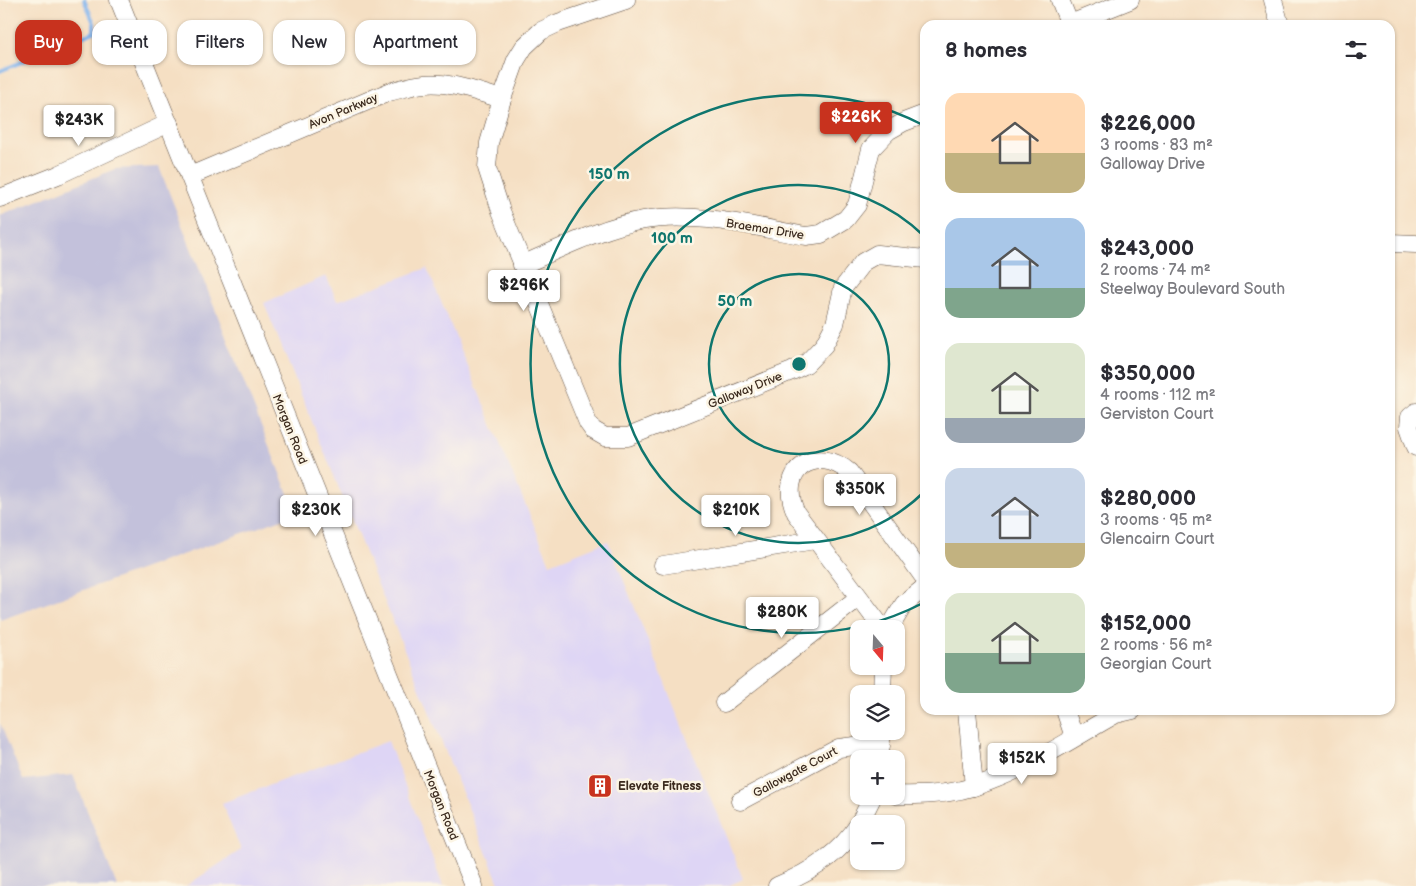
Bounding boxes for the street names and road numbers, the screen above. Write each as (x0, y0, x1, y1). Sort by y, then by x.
street label: Avon Parkway (306, 90, 381, 133)
street label: Braemar Drive (725, 216, 805, 243)
street label: Galloway Drive (706, 369, 784, 412)
street label: Morgan Road (269, 392, 310, 466)
street label: Gallowgate Court (751, 744, 840, 801)
street label: Morgan Road (420, 768, 461, 842)

